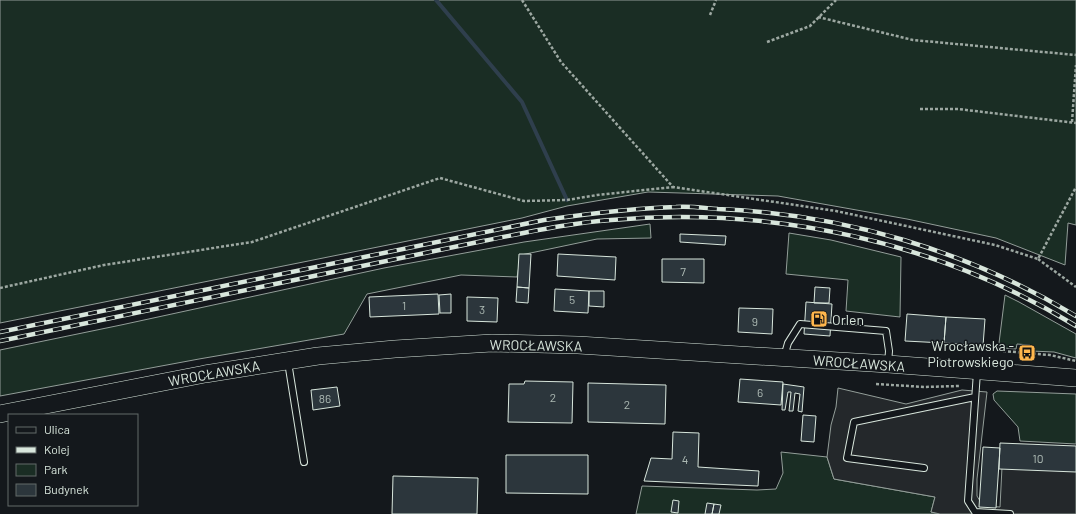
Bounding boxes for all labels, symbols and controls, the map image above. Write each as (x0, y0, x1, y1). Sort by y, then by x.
house number: 7 (680, 264, 686, 278)
house number: 5 (569, 292, 575, 306)
house number: 1 (402, 298, 406, 312)
house number: 3 (479, 302, 485, 316)
fuel station icon: Orlen (809, 309, 829, 329)
place label: Orlen (832, 311, 864, 328)
house number: 9 (752, 314, 758, 328)
street label: WROCŁAWSKA (490, 336, 583, 354)
place label: Wrocławska - Piotrowskiego (928, 337, 1014, 370)
bus stop icon: Wrocławska - Piotrowskiego (1017, 343, 1037, 363)
street label: WROCŁAWSKA (812, 351, 906, 375)
street label: WROCŁAWSKA (167, 356, 262, 389)
house number: 6 (757, 385, 763, 399)
house number: 2 (550, 390, 556, 404)
house number: 86 (319, 391, 331, 405)
house number: 2 (624, 397, 630, 411)
legend (8, 414, 138, 506)
text: Ulica (44, 422, 70, 436)
text: Kolej (44, 442, 70, 456)
house number: 10 (1033, 451, 1043, 465)
house number: 4 (682, 452, 688, 466)
text: Park (44, 462, 68, 476)
text: Budynek (44, 482, 89, 496)

